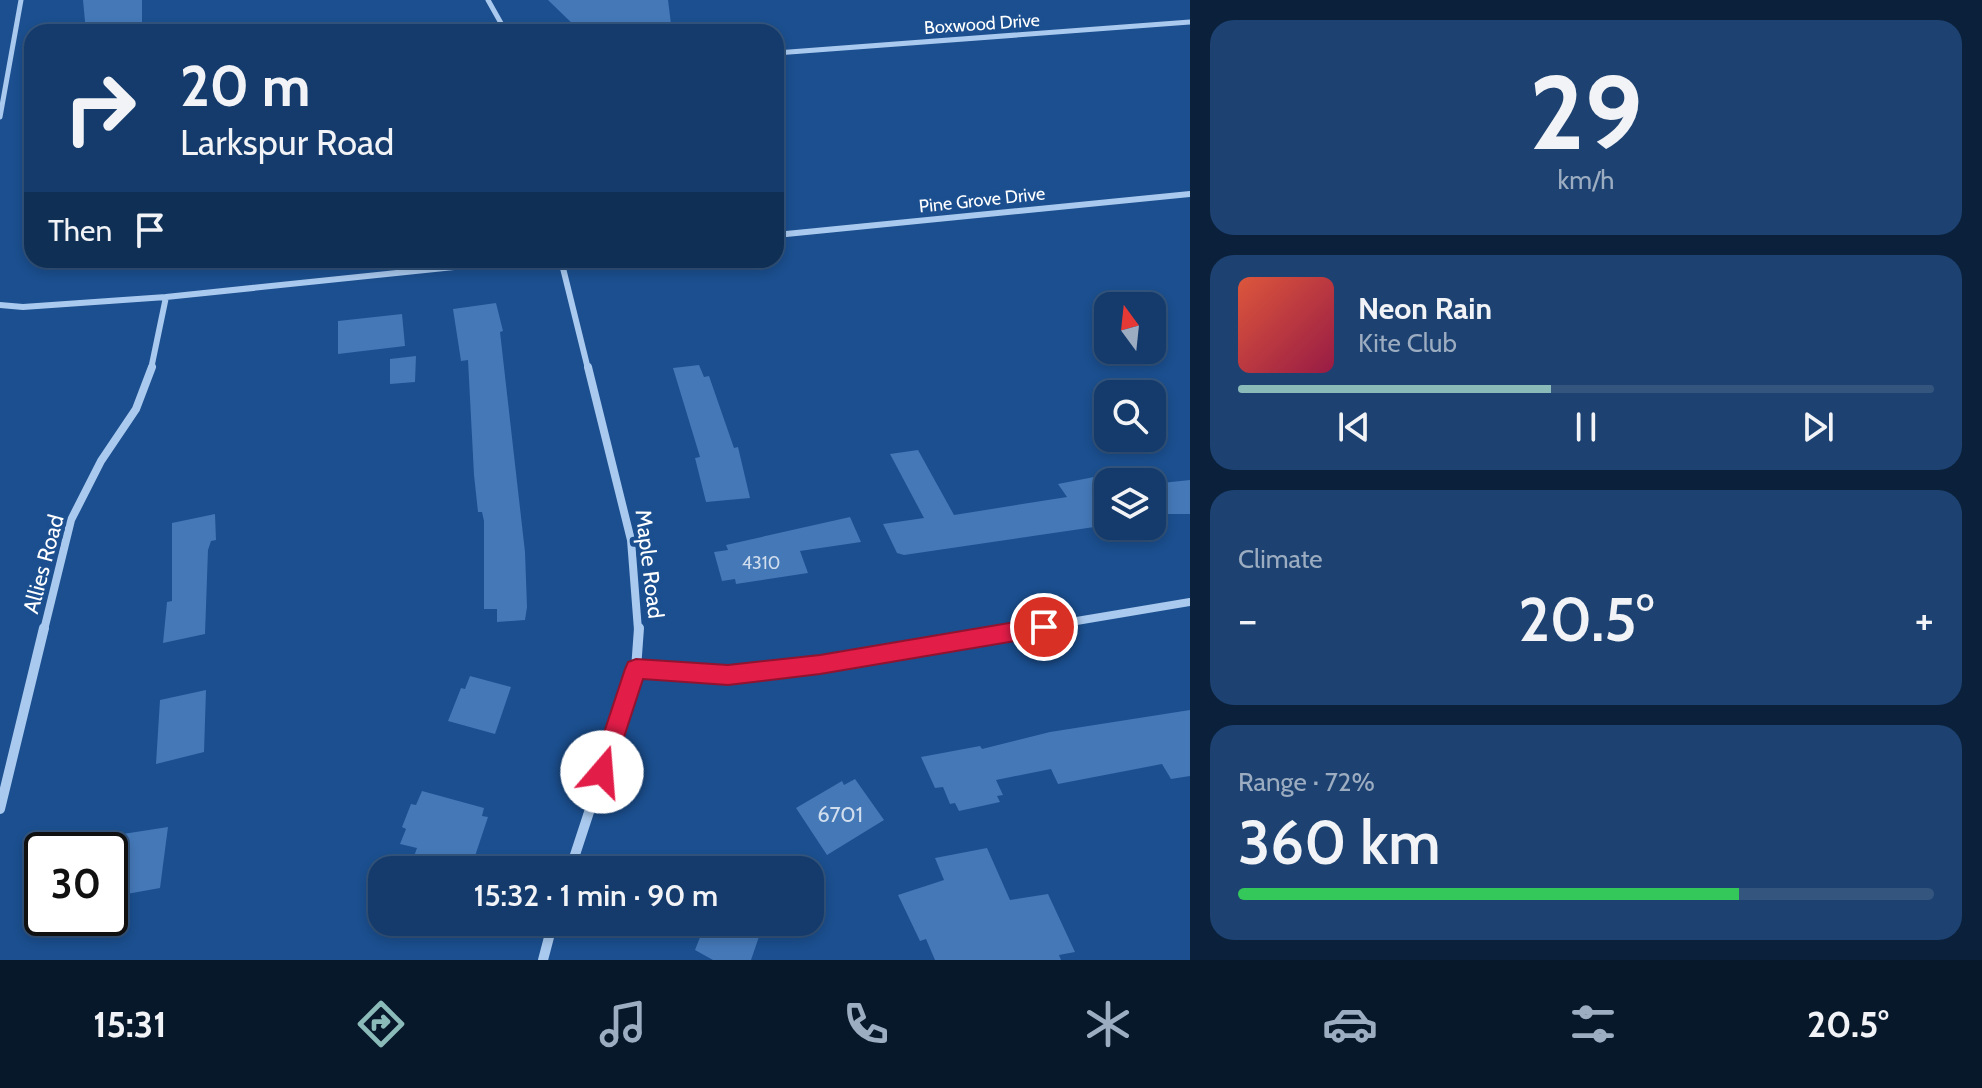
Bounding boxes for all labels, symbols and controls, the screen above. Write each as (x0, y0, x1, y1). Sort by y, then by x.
street label: Boxwood Drive (923, 9, 1041, 39)
text: 29 (1529, 49, 1643, 175)
text: 20 m (180, 52, 310, 120)
icon: right (48, 56, 152, 160)
text: Larkspur Road (180, 120, 394, 164)
text: km/h (1558, 164, 1614, 196)
street label: Pine Grove Drive (918, 182, 1046, 218)
icon: arrive (128, 208, 172, 252)
text: Then (48, 212, 112, 249)
text: Neon Rain (1358, 290, 1492, 327)
north arrow (1094, 292, 1166, 364)
map controls (1094, 292, 1166, 540)
text: Kite Club (1358, 327, 1457, 359)
button: search (1094, 380, 1166, 452)
icon: previous (1332, 405, 1376, 449)
icon: pause (1564, 405, 1608, 449)
icon: next (1796, 405, 1840, 449)
button: layers (1094, 468, 1166, 540)
street label: Maple Road (629, 508, 670, 620)
street label: Allies Road (17, 512, 70, 617)
text: Climate (1238, 543, 1323, 575)
house number: 4310 (742, 552, 780, 574)
text: 20.5° (1518, 583, 1654, 656)
pin (1010, 593, 1078, 661)
text: − (1238, 593, 1257, 646)
text: + (1915, 593, 1934, 646)
icon: arrive (1022, 605, 1066, 649)
position arrow (560, 730, 644, 814)
text: Range · 72% (1238, 766, 1375, 798)
house number: 6701 (817, 801, 863, 828)
text: 360 km (1238, 806, 1441, 879)
speed limit sign: 30 (24, 832, 128, 936)
text: 15:32 · 1 min · 90 m (474, 877, 718, 914)
icon: directions (353, 996, 409, 1052)
icon: music (595, 996, 651, 1052)
icon: phone (838, 996, 894, 1052)
icon: climate (1080, 996, 1136, 1052)
icon: car (1322, 996, 1378, 1052)
icon: filters (1565, 996, 1621, 1052)
text: 15:31 (93, 1002, 166, 1046)
text: 20.5° (1807, 1002, 1889, 1046)

